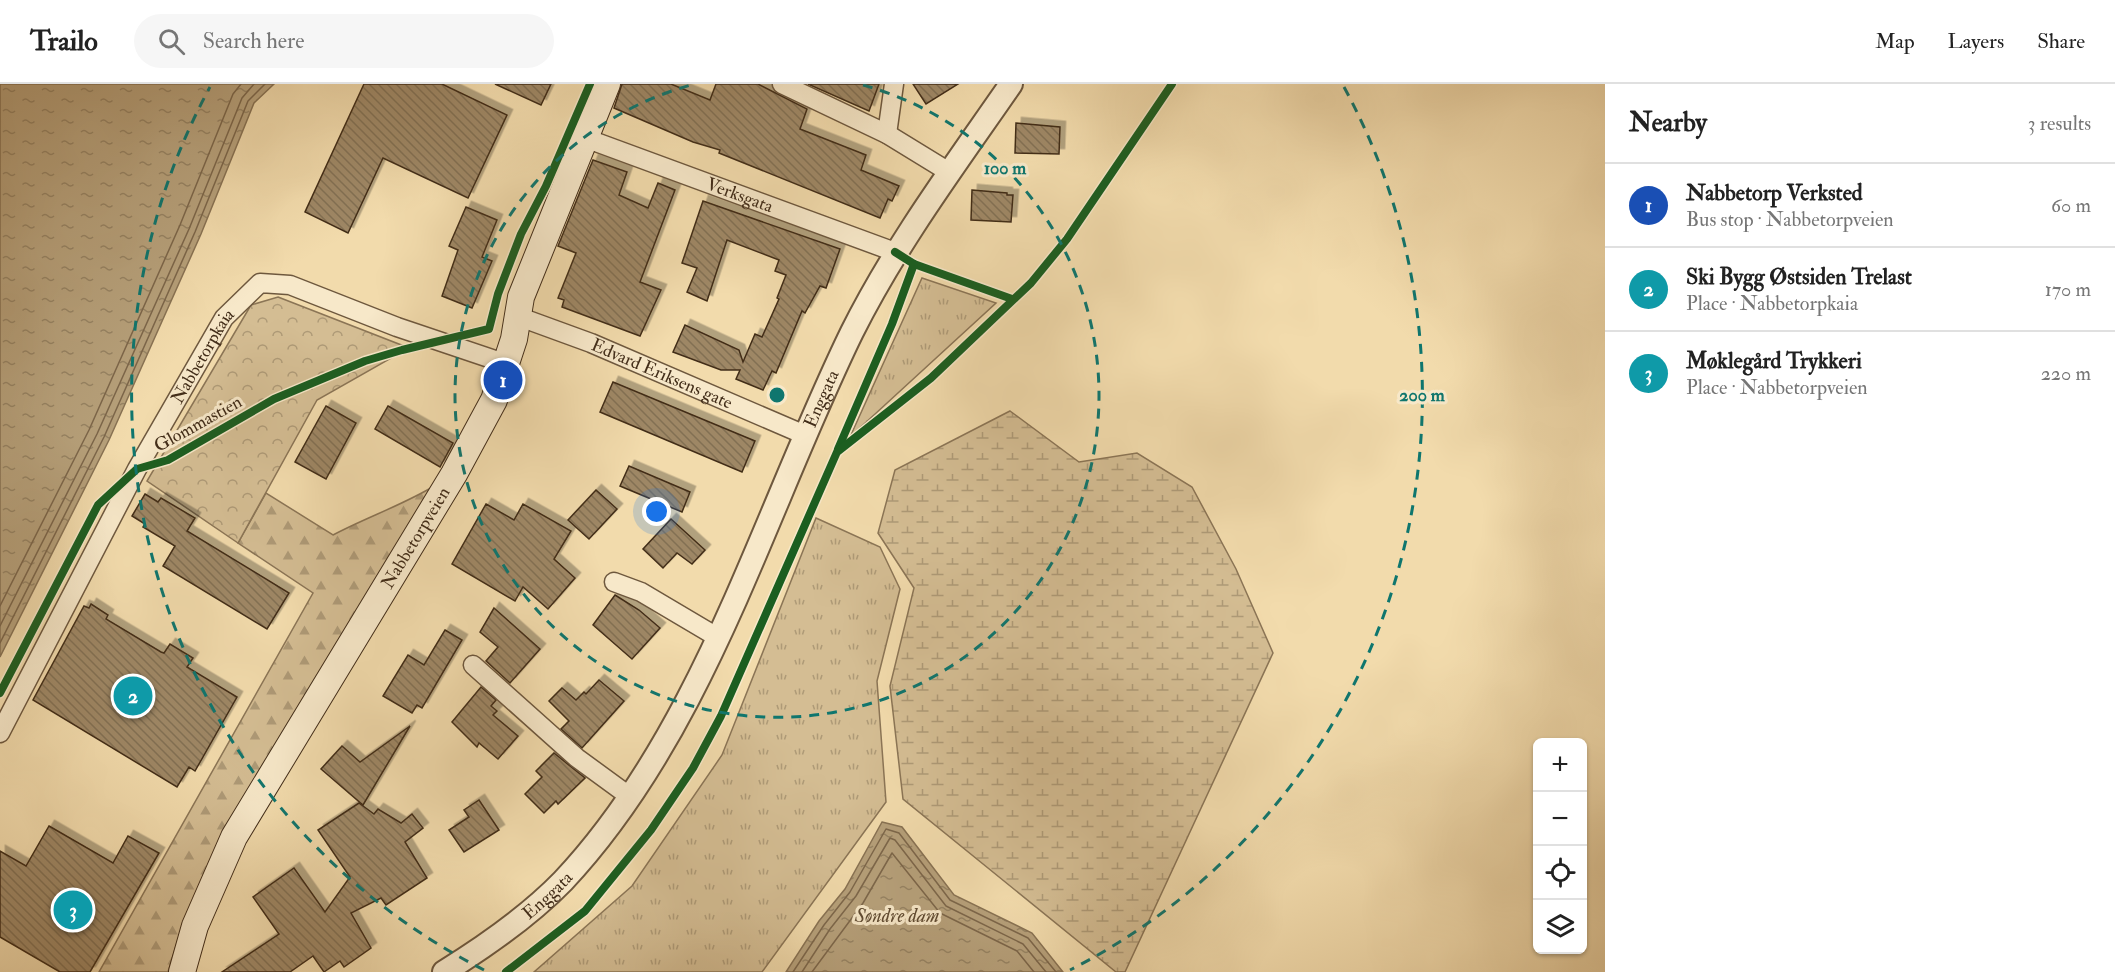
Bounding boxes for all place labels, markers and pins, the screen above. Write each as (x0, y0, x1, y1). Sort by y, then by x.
pin: 1 (484, 358, 522, 402)
centre of rings (767, 385, 787, 405)
pin: 2 (114, 674, 152, 718)
pin: 3 (54, 888, 92, 932)

